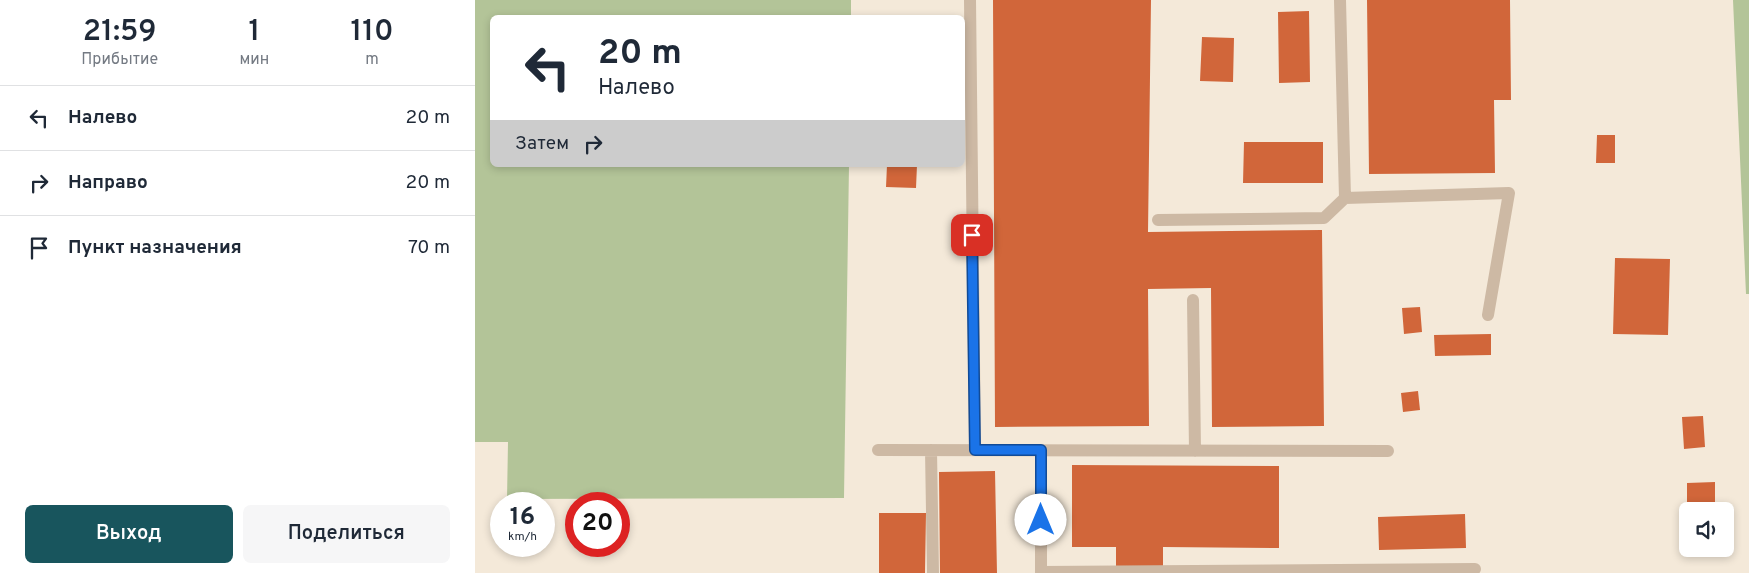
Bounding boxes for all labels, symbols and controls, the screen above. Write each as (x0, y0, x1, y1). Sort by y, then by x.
text: 21:59 (83, 14, 157, 51)
text: 1 (248, 14, 260, 51)
text: 110 (351, 14, 394, 51)
text: 20 m (598, 32, 682, 76)
icon: left (515, 35, 580, 100)
text: Прибытие (81, 50, 158, 70)
text: мин (239, 50, 269, 70)
text: m (365, 50, 379, 70)
text: Налево (598, 75, 675, 102)
icon: left (25, 104, 53, 132)
text: Налево (68, 106, 137, 130)
text: 20 m (406, 106, 450, 130)
icon: right (579, 130, 607, 158)
text: Затем (515, 132, 569, 156)
icon: right (25, 169, 53, 197)
text: Направо (68, 171, 148, 195)
text: 20 m (406, 171, 450, 195)
pin (951, 214, 993, 256)
icon: arrive (958, 221, 986, 249)
icon: arrive (25, 234, 53, 262)
text: Пункт назначения (68, 236, 242, 260)
text: 70 m (408, 236, 450, 260)
speed limit sign: 20 (565, 492, 630, 557)
position arrow (1014, 493, 1066, 545)
text: 16 (510, 502, 535, 534)
map controls (1679, 502, 1734, 557)
button: sound (1679, 502, 1734, 557)
button: Выход (25, 505, 233, 563)
button: Поделиться (243, 505, 450, 563)
text: km/h (508, 529, 537, 545)

